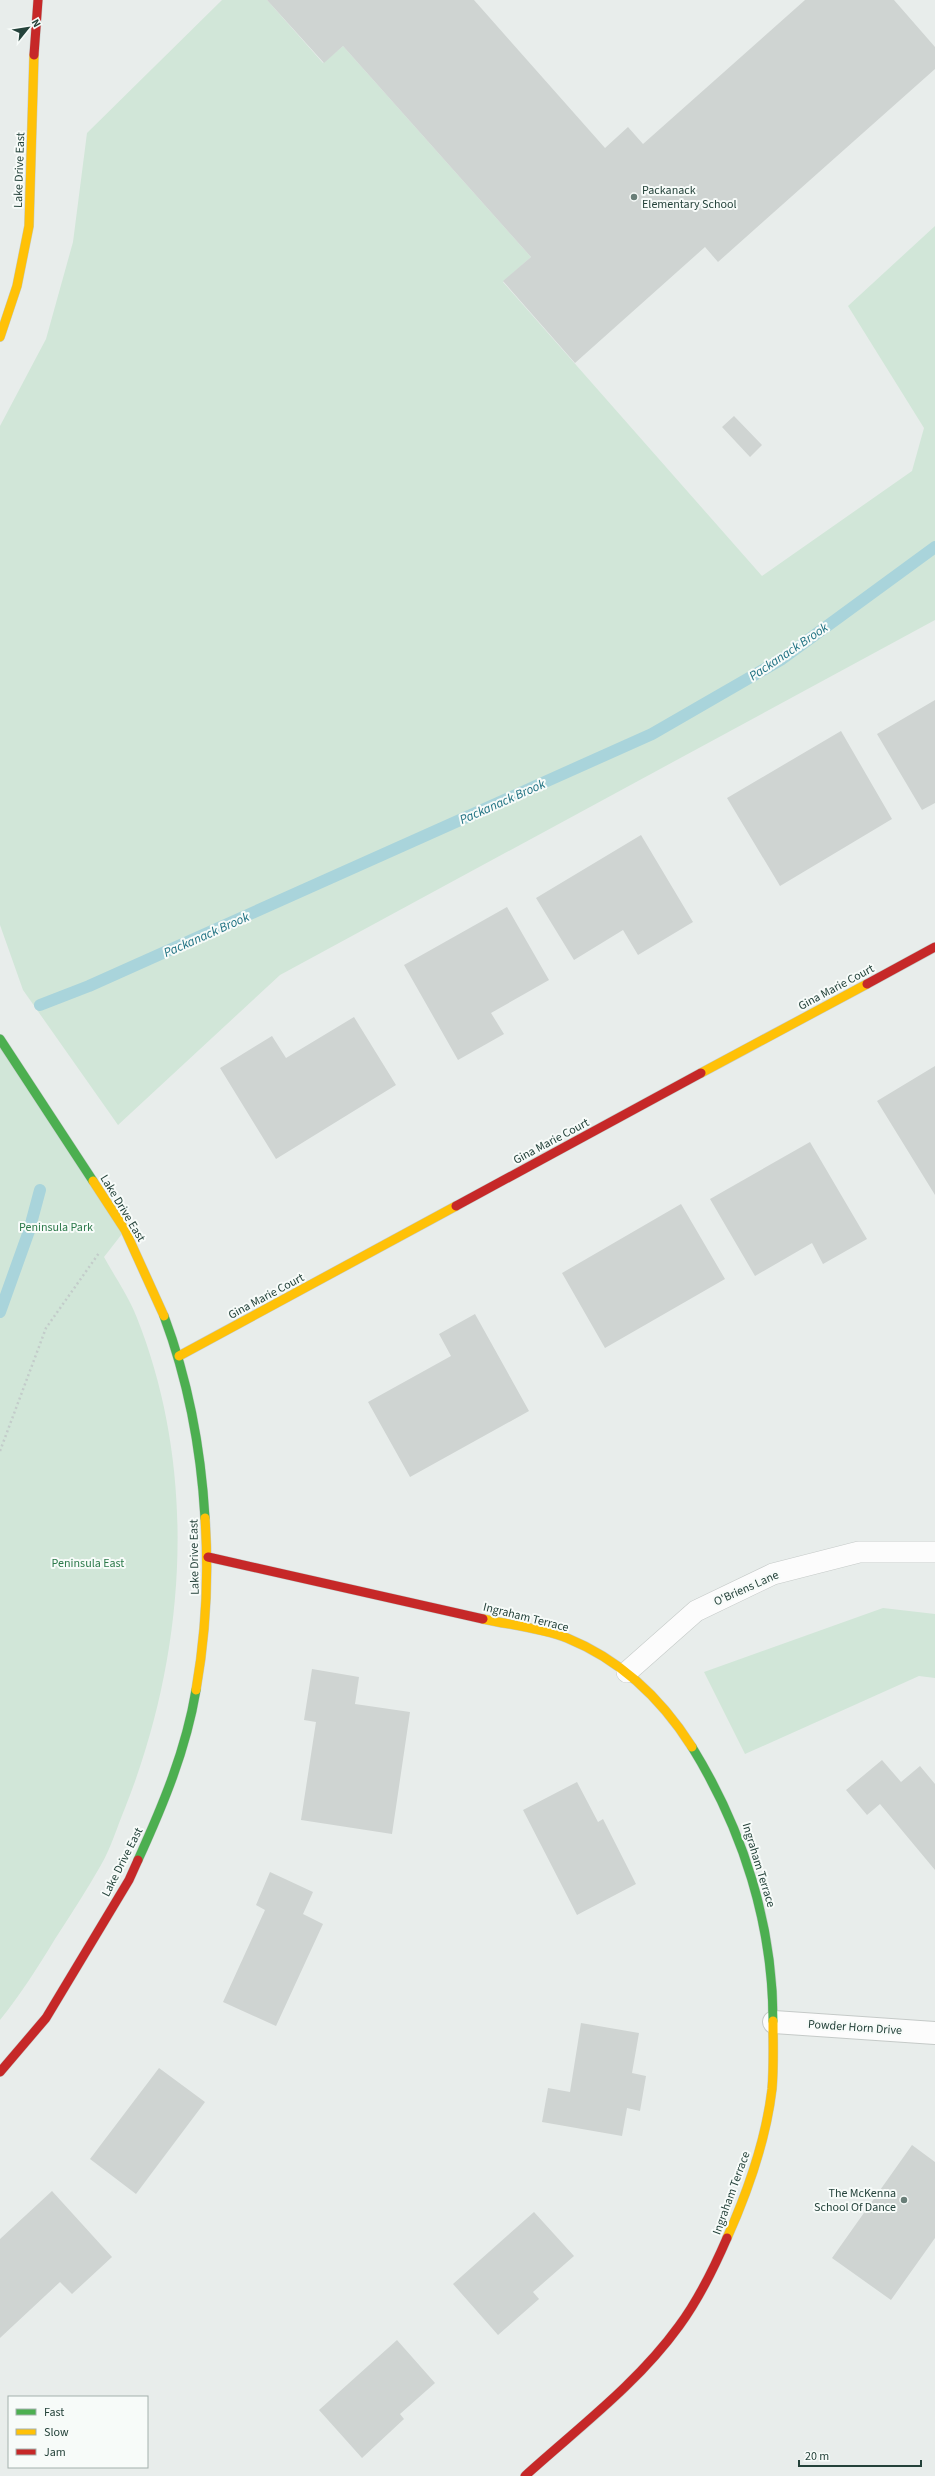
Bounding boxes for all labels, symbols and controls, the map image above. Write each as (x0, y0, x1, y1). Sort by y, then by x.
north arrow (8, 8, 48, 48)
text: N (28, 16, 45, 30)
street label: Lake Drive East (10, 132, 29, 208)
place label: Packanack Elementary School (642, 182, 737, 213)
marker: Packanack Elementary School (629, 192, 639, 202)
water label: Packanack Brook (745, 618, 832, 685)
water label: Packanack Brook (457, 775, 549, 829)
water label: Packanack Brook (161, 908, 253, 962)
street label: Gina Marie Court (795, 960, 877, 1015)
street label: Gina Marie Court (510, 1114, 592, 1169)
street label: Lake Drive East (96, 1171, 149, 1245)
park label: Peninsula Park (19, 1219, 93, 1236)
street label: Gina Marie Court (225, 1269, 307, 1324)
street label: Lake Drive East (185, 1519, 204, 1595)
park label: Peninsula East (52, 1555, 124, 1572)
street label: O'Briens Lane (711, 1567, 781, 1610)
street label: Ingraham Terrace (481, 1599, 570, 1636)
street label: Ingraham Terrace (738, 1821, 779, 1909)
street label: Lake Drive East (98, 1825, 147, 1900)
street label: Powder Horn Drive (807, 2016, 903, 2039)
street label: Ingraham Terrace (709, 2149, 754, 2237)
place label: The McKenna School Of Dance (814, 2185, 896, 2216)
marker: The McKenna School Of Dance (899, 2195, 909, 2205)
legend (8, 2396, 148, 2468)
text: Fast (44, 2404, 64, 2421)
text: Slow (44, 2424, 69, 2441)
scale bar (799, 2442, 921, 2468)
text: Jam (44, 2444, 66, 2461)
text: 20 m (805, 2448, 829, 2465)

